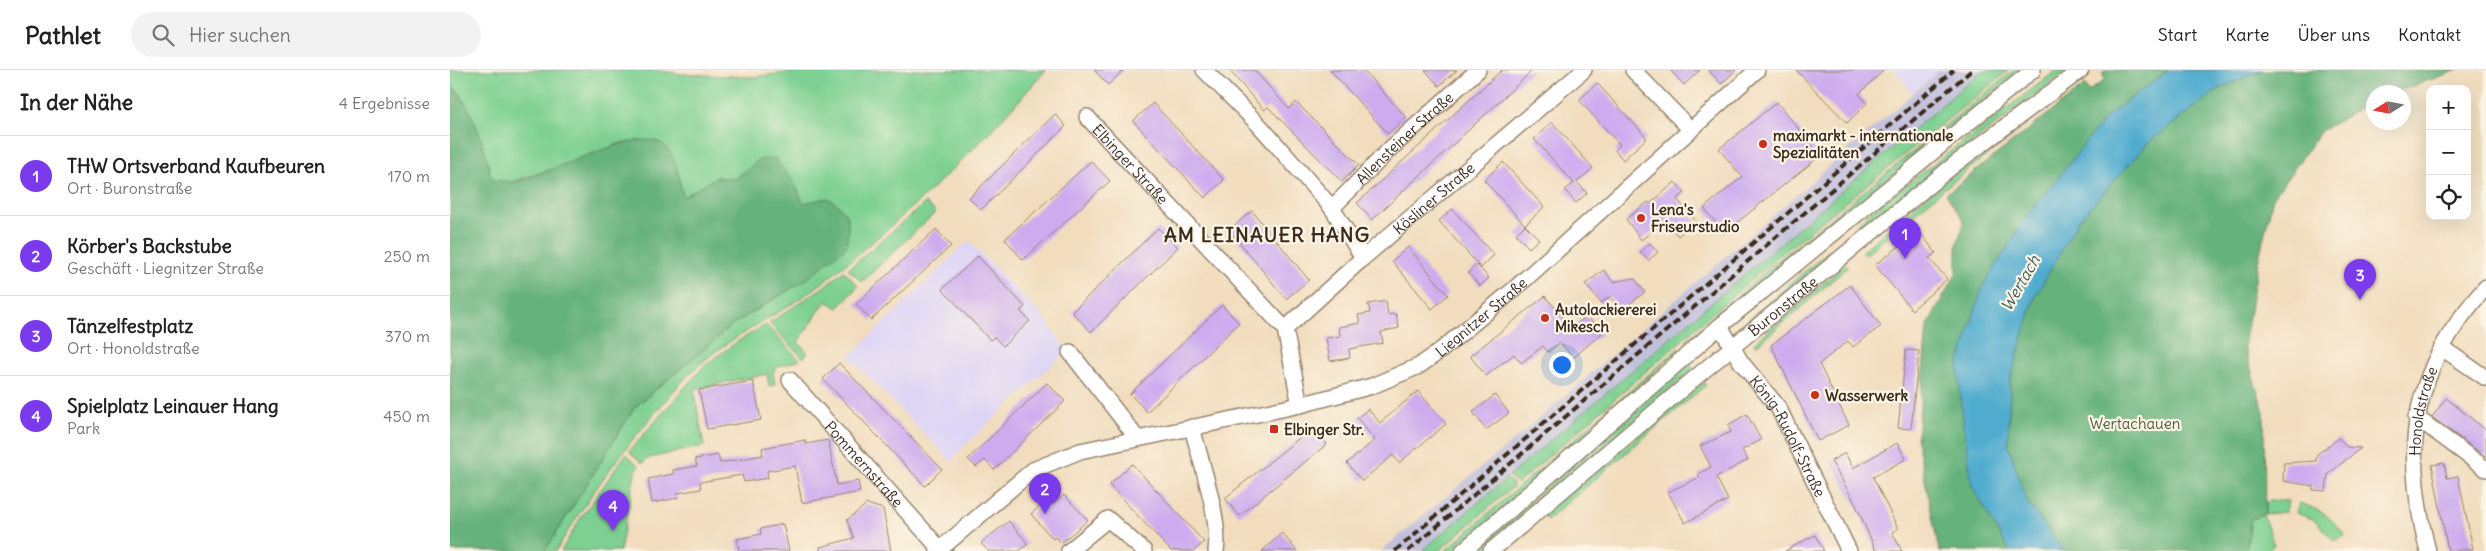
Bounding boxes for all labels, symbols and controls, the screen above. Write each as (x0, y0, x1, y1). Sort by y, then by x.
search box (131, 12, 481, 57)
text: Pathlet (25, 20, 101, 50)
icon: search (149, 21, 177, 49)
text: Hier suchen (189, 23, 291, 47)
text: Start (2158, 23, 2197, 46)
text: Karte (2225, 23, 2270, 46)
text: Über uns (2298, 23, 2370, 46)
text: Kontakt (2398, 23, 2461, 46)
north arrow (2366, 85, 2411, 130)
map controls (2426, 85, 2471, 220)
button: + (2426, 85, 2471, 130)
street label: Allensteiner Straße (1351, 88, 1457, 188)
text: In der Nähe (20, 89, 133, 116)
text: 4 Ergebnisse (339, 93, 430, 113)
street label: Elbinger Straße (1089, 120, 1173, 208)
place label: maximarkt - internationale Spezialitäten (1773, 126, 1953, 163)
button: − (2426, 130, 2471, 175)
marker: maximarkt - internationale Spezialitäten (1757, 138, 1769, 150)
text: THW Ortsverband Kaufbeuren (67, 154, 325, 178)
street label: Kösliner Straße (1389, 158, 1478, 238)
text: 1 (33, 166, 39, 186)
text: 170 m (387, 166, 430, 186)
button: locate (2426, 175, 2471, 220)
text: Ort · Buronstraße (67, 178, 192, 198)
place label: Lena's Friseurstudio (1651, 200, 1740, 236)
marker: Lena's Friseurstudio (1635, 212, 1647, 224)
pin: 1 (1889, 218, 1921, 259)
district label: AM LEINAUER HANG (1164, 222, 1370, 247)
text: Körber's Backstube (67, 234, 232, 258)
text: 2 (32, 246, 40, 266)
text: 250 m (384, 246, 430, 266)
water label: Wertach (1996, 251, 2044, 314)
text: Geschäft · Liegnitzer Straße (67, 258, 264, 278)
pin: 3 (2344, 259, 2376, 300)
street label: Buronstraße (1744, 272, 1821, 340)
street label: Liegnitzer Straße (1431, 273, 1531, 361)
place label: Autolackiererei Mikesch (1555, 300, 1656, 336)
marker: Autolackiererei Mikesch (1539, 312, 1551, 324)
text: Tänzelfestplatz (67, 314, 193, 338)
text: 3 (31, 326, 41, 346)
text: 370 m (385, 326, 430, 346)
text: Ort · Honoldstraße (67, 338, 200, 358)
your location (1549, 352, 1575, 378)
street label: Honoldstraße (2405, 363, 2441, 456)
street label: König-Rudolf-Straße (1746, 371, 1830, 500)
place label: Wasserwerk (1825, 386, 1909, 405)
marker: Wasserwerk (1809, 389, 1821, 401)
text: Spielplatz Leinauer Hang (67, 394, 279, 418)
text: 4 (31, 406, 41, 426)
text: 450 m (383, 406, 430, 426)
park label: Wertachauen (2089, 414, 2181, 433)
street label: Pommernstraße (821, 417, 908, 511)
text: Park (67, 418, 100, 438)
place label: Elbinger Str. (1284, 420, 1364, 440)
marker: Elbinger Str. (1268, 423, 1280, 435)
pin: 2 (1029, 473, 1061, 514)
pin: 4 (597, 490, 629, 531)

